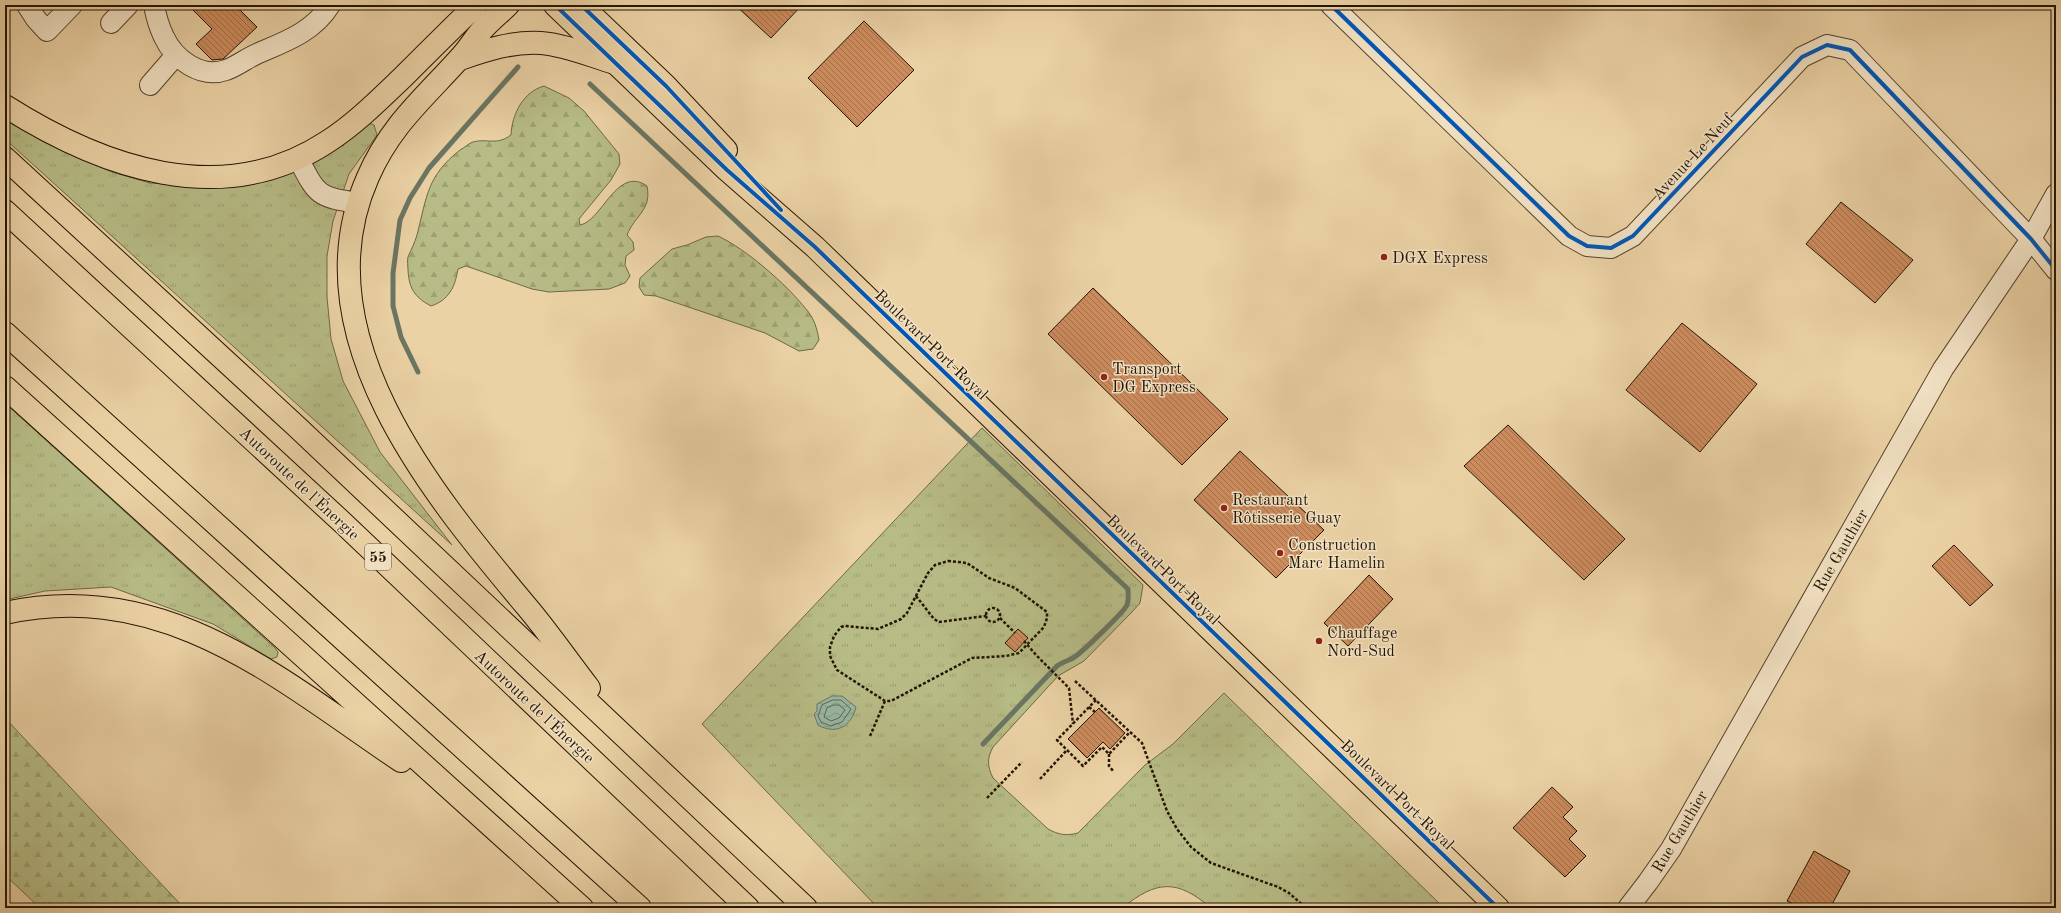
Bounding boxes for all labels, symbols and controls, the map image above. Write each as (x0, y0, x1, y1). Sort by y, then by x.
street label: Avenue Le Neuf (1650, 111, 1738, 204)
place label: DGX Express (1392, 251, 1488, 267)
marker: DGX Express (1379, 252, 1389, 262)
street label: Boulevard Port-Royal (871, 288, 990, 403)
place label: Transport DG Express (1112, 362, 1196, 396)
marker: Transport DG Express (1099, 372, 1109, 382)
street label: Autoroute de l'Énergie (236, 422, 364, 544)
place label: Restaurant Rôtisserie Guay (1232, 493, 1342, 527)
marker: Restaurant Rôtisserie Guay (1219, 503, 1229, 513)
street label: Rue Gauthier (1812, 507, 1872, 595)
street label: Boulevard Port-Royal (1103, 513, 1222, 628)
place label: Construction Marc Hamelin (1288, 538, 1386, 572)
road number: 55 (365, 544, 391, 570)
marker: Construction Marc Hamelin (1275, 548, 1285, 558)
place label: Chauffage Nord-Sud (1327, 626, 1397, 660)
marker: Chauffage Nord-Sud (1314, 636, 1324, 646)
street label: Autoroute de l'Énergie (471, 645, 599, 767)
street label: Boulevard Port-Royal (1337, 738, 1456, 853)
street label: Rue Gauthier (1650, 788, 1712, 876)

